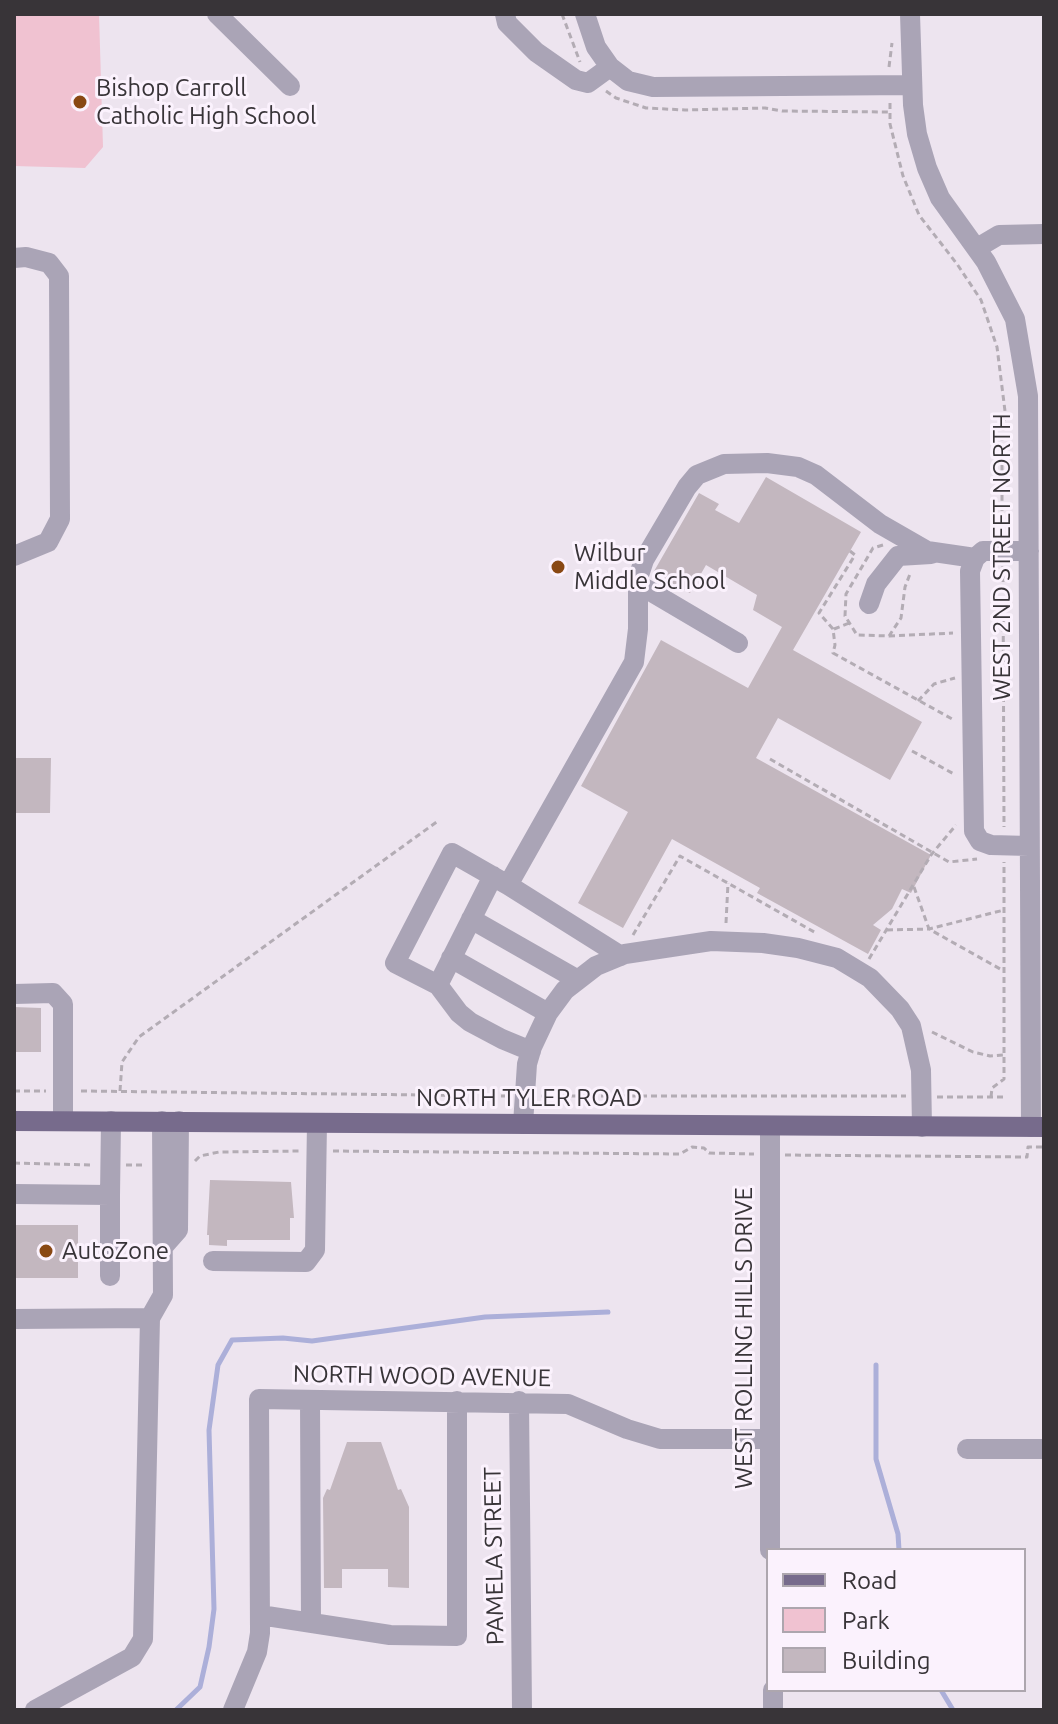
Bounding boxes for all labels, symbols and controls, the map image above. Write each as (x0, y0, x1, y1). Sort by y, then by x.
place label: Bishop Carroll Catholic High School (96, 74, 316, 130)
marker: Bishop Carroll Catholic High School (71, 93, 89, 111)
street label: WEST 2ND STREET NORTH (988, 413, 1016, 701)
place label: Wilbur Middle School (574, 539, 726, 595)
marker: Wilbur Middle School (549, 558, 567, 576)
street label: NORTH TYLER ROAD (416, 1084, 642, 1112)
street label: WEST ROLLING HILLS DRIVE (730, 1187, 758, 1489)
place label: AutoZone (62, 1237, 169, 1265)
marker: AutoZone (37, 1242, 55, 1260)
street label: NORTH WOOD AVENUE (293, 1359, 551, 1393)
street label: PAMELA STREET (478, 1467, 510, 1645)
legend (766, 1548, 1026, 1692)
text: Road (842, 1567, 897, 1594)
text: Park (842, 1607, 890, 1634)
text: Building (842, 1647, 930, 1674)

